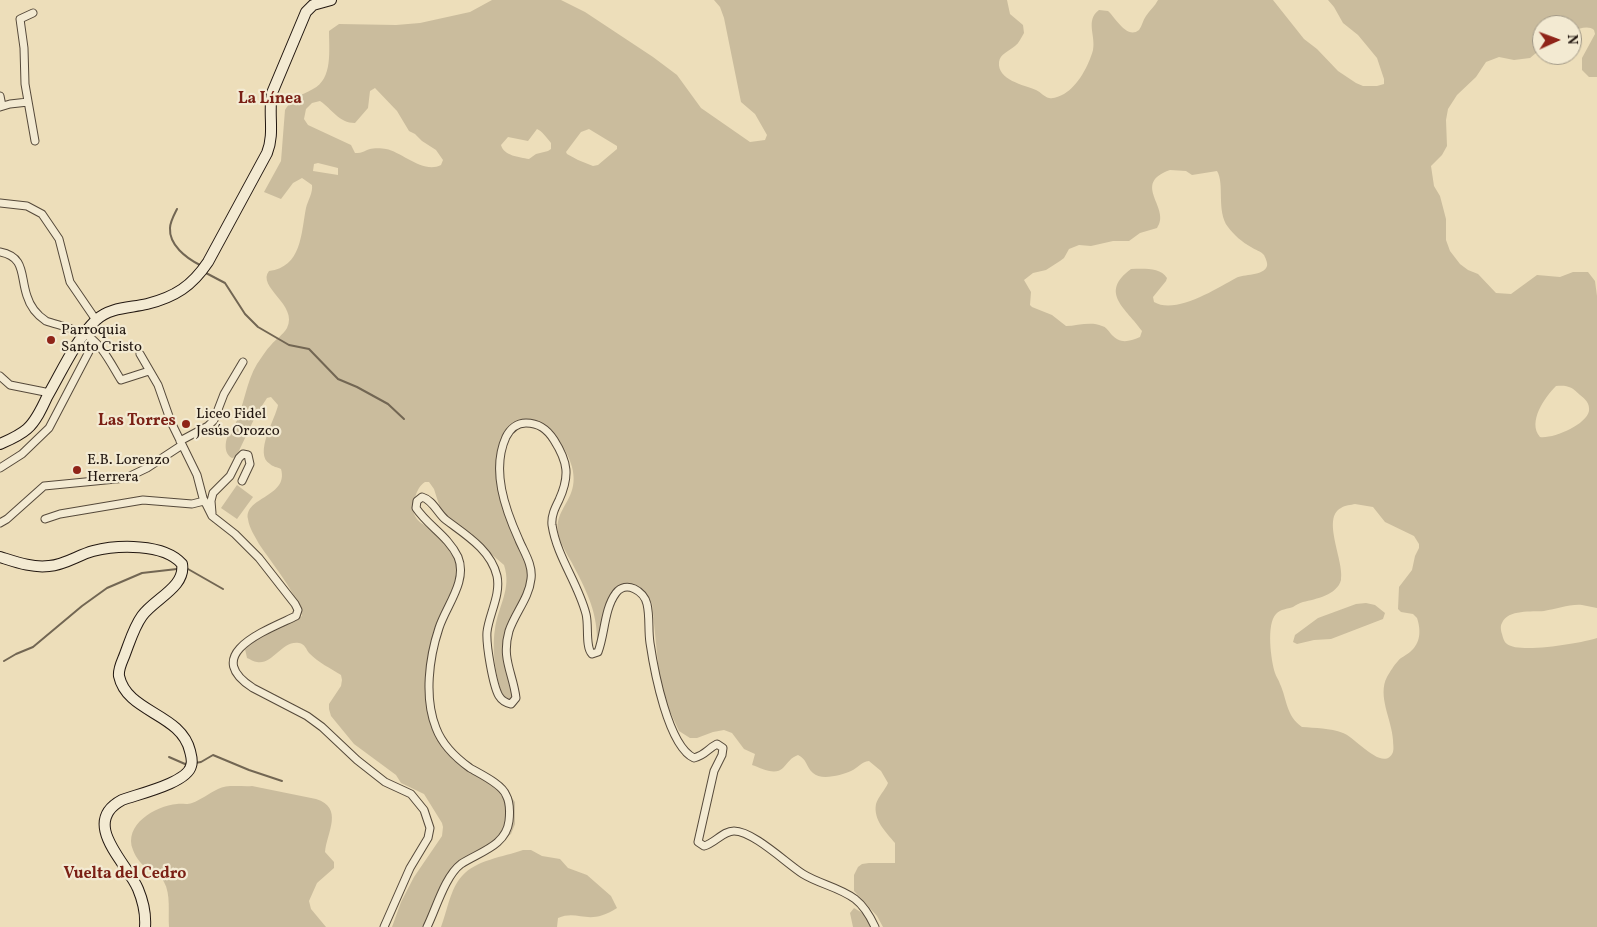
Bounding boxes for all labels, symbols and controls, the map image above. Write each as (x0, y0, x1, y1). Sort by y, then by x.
north arrow (1532, 15, 1582, 65)
text: N (1562, 34, 1581, 45)
district label: La Línea (238, 90, 302, 110)
place label: Parroquia Santo Cristo (61, 322, 142, 357)
marker: Parroquia Santo Cristo (45, 334, 57, 346)
place label: Liceo Fidel Jesús Orozco (196, 406, 280, 441)
district label: Las Torres (98, 412, 176, 432)
marker: Liceo Fidel Jesús Orozco (180, 418, 192, 430)
place label: E.B. Lorenzo Herrera (87, 452, 170, 487)
marker: E.B. Lorenzo Herrera (71, 464, 83, 476)
district label: Vuelta del Cedro (63, 865, 187, 885)

